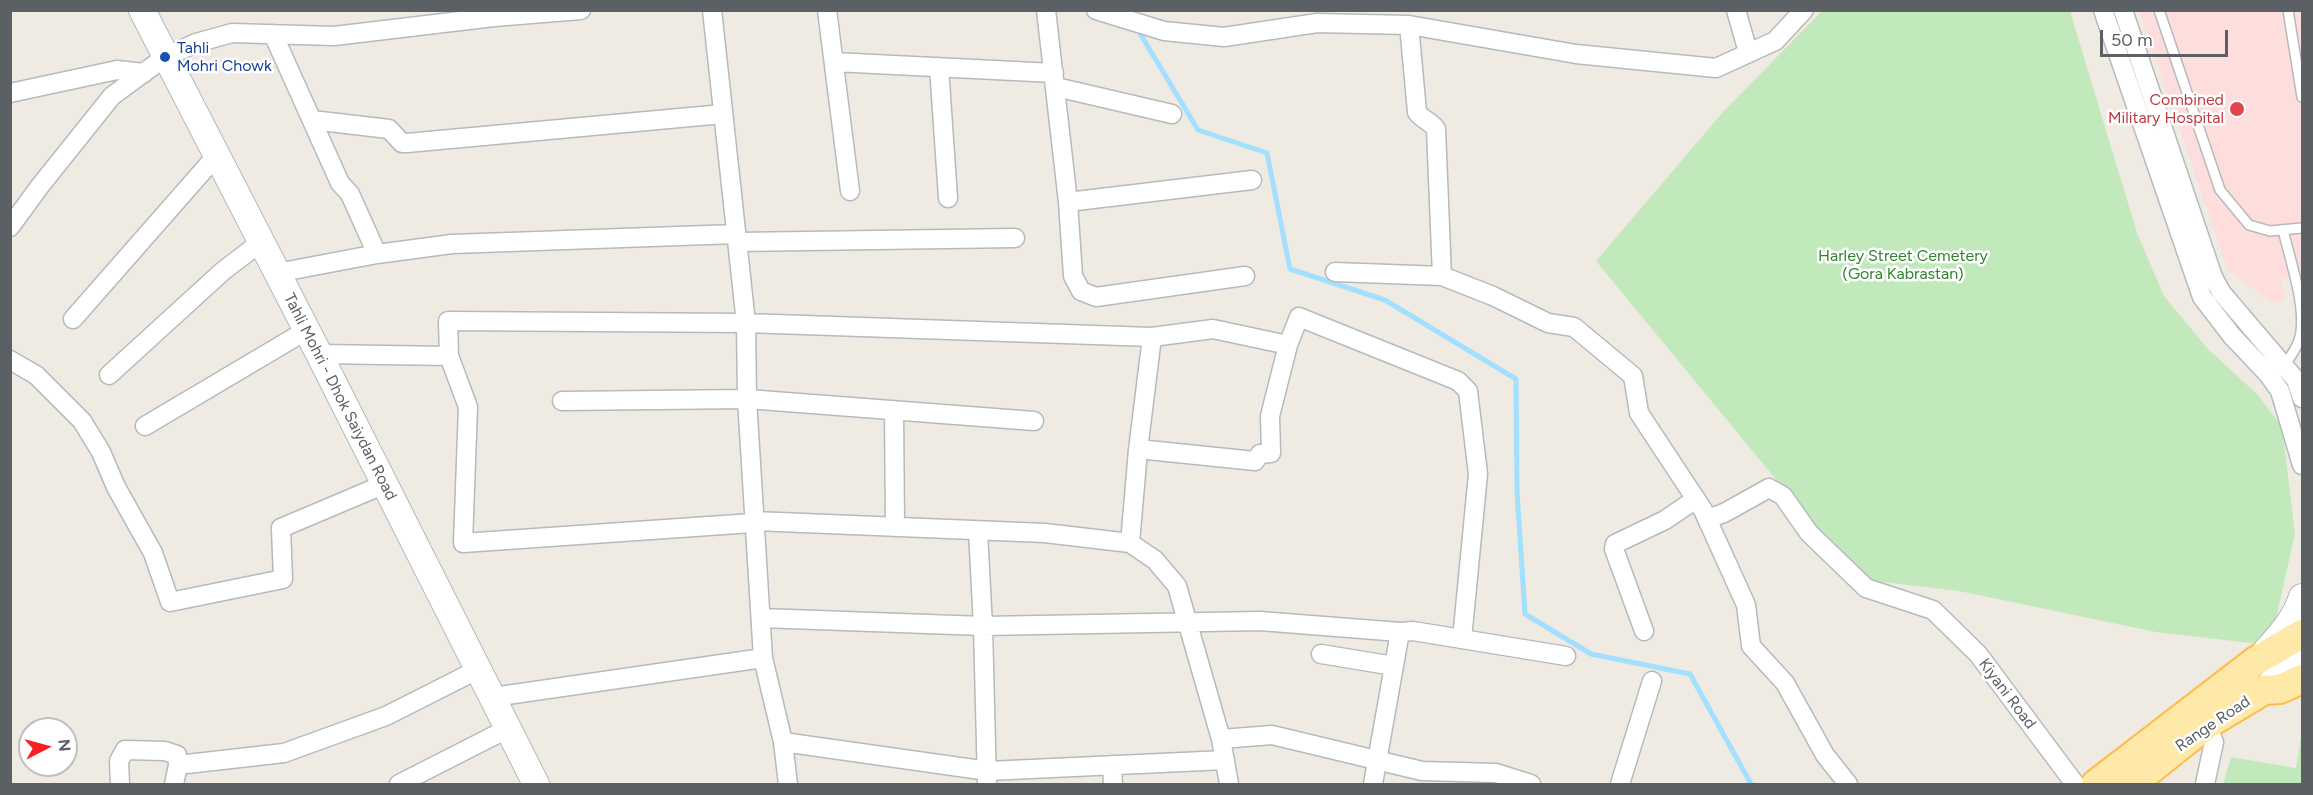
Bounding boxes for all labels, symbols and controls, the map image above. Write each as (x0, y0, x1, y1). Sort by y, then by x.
scale bar (2103, 18, 2230, 56)
text: 50 m (2111, 29, 2153, 51)
place label: Tahli Mohri Chowk (177, 38, 272, 76)
marker: Tahli Mohri Chowk (158, 50, 172, 64)
place label: Combined Military Hospital (2108, 90, 2224, 128)
marker: Combined Military Hospital (2228, 100, 2246, 118)
park label: Harley Street Cemetery (Gora Kabrastan) (1818, 246, 1988, 284)
street label: Tahli Mohri - Dhok Saiydan Road (279, 290, 401, 504)
street label: Kiyani Road (1974, 655, 2040, 733)
street label: Range Road (2172, 692, 2254, 756)
north arrow (18, 717, 78, 777)
text: N (54, 738, 75, 752)

